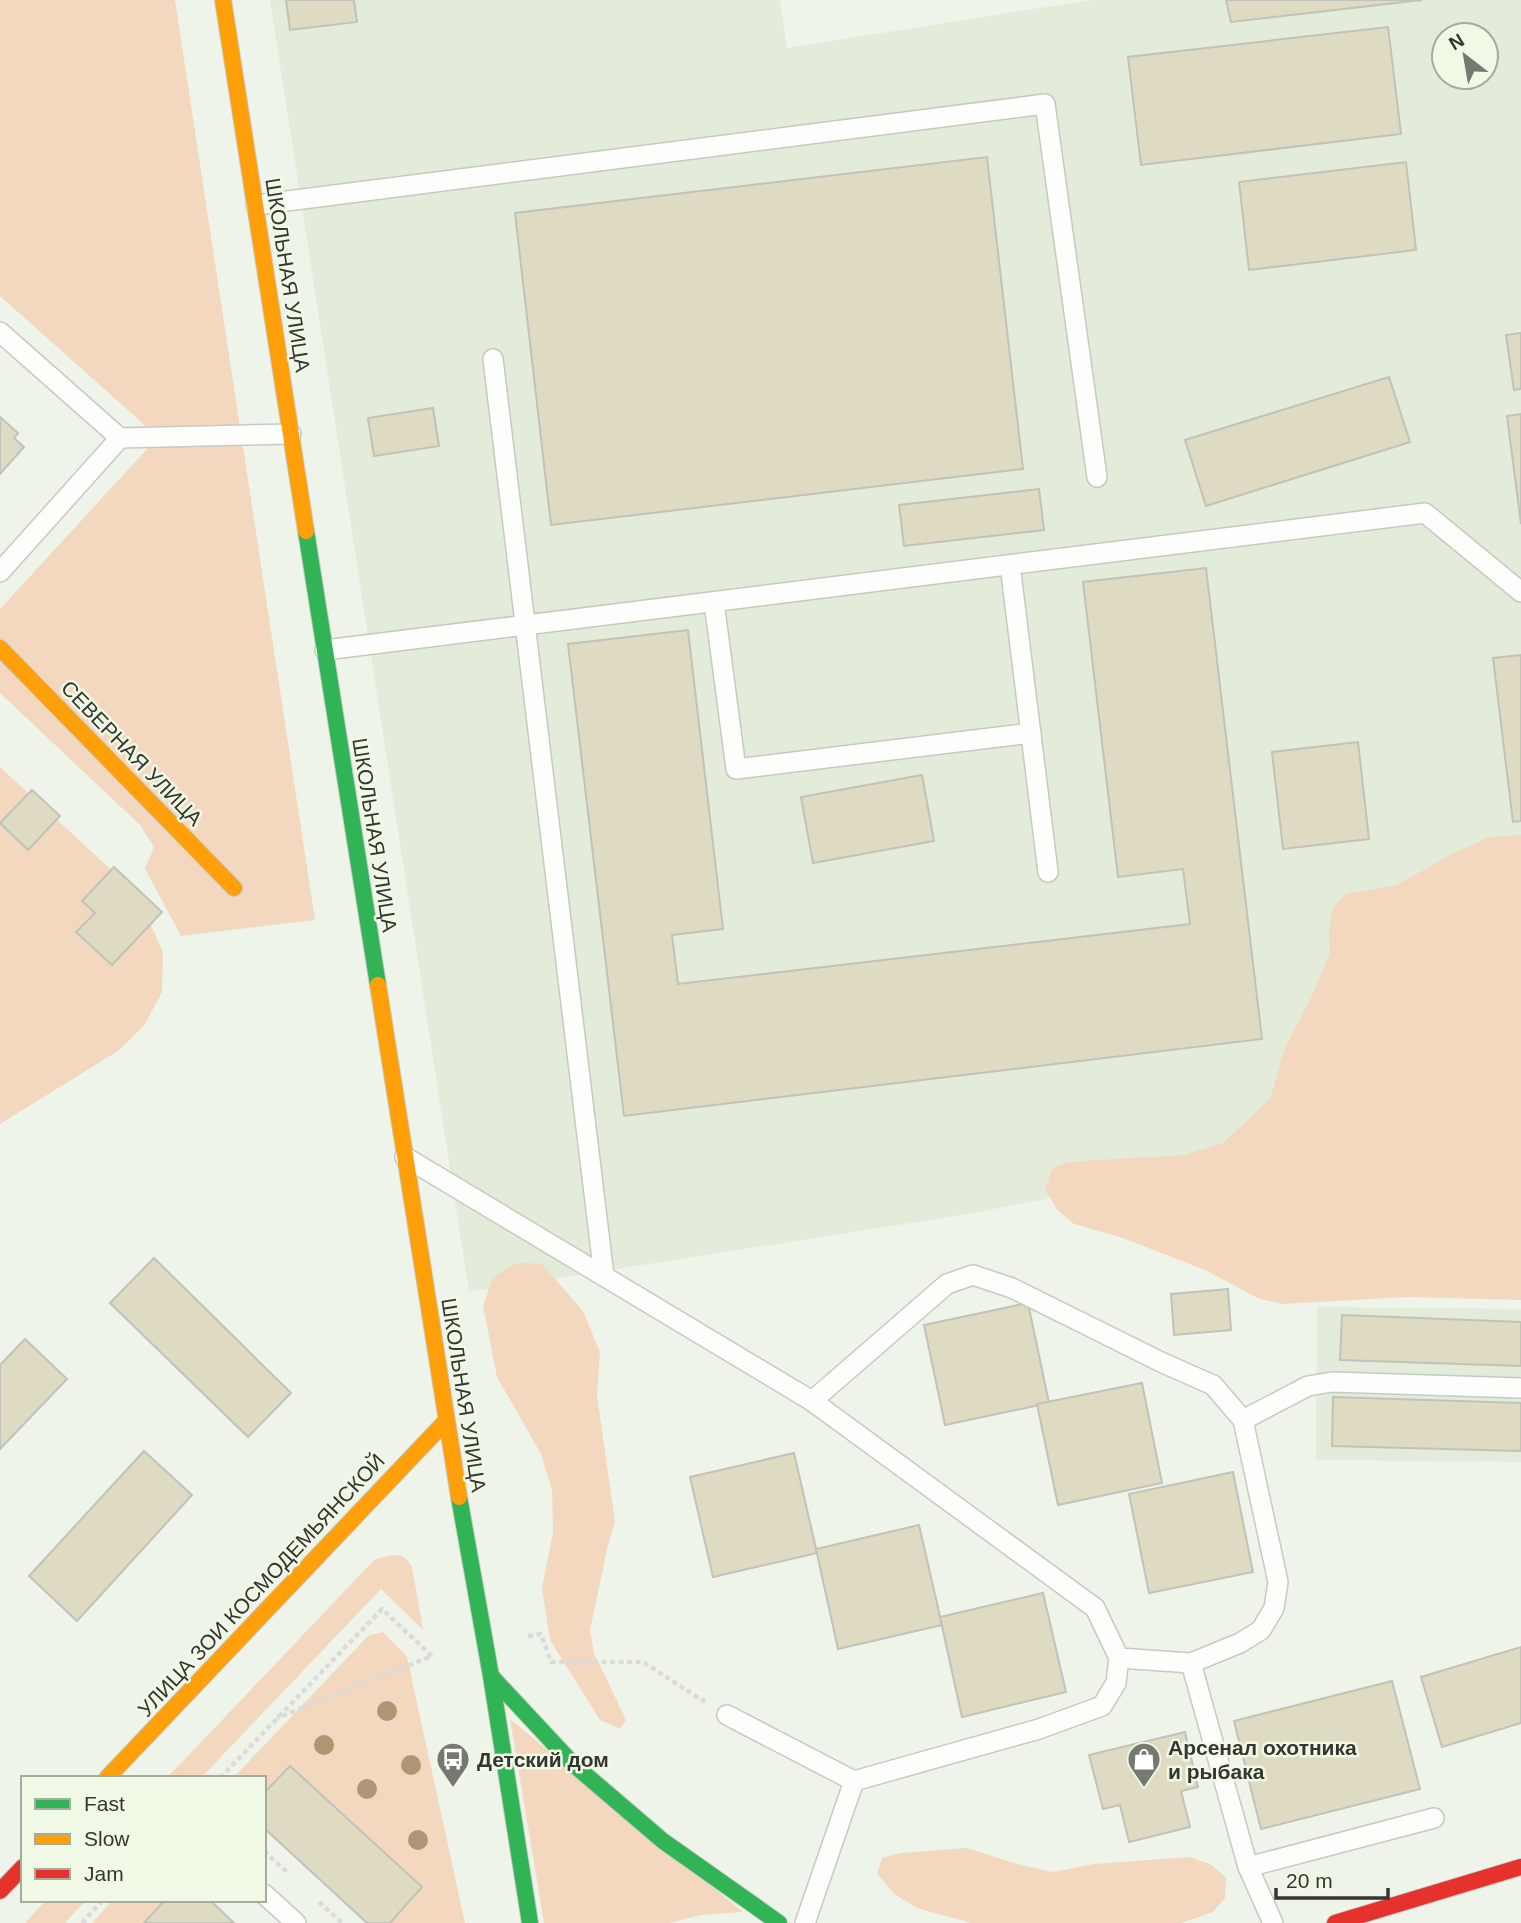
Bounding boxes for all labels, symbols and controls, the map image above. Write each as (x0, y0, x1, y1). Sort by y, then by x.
north arrow (1430, 21, 1500, 91)
text: N (1445, 29, 1468, 54)
street label: ШКОЛЬНАЯ УЛИЦА (261, 176, 315, 374)
street label: СЕВЕРНАЯ УЛИЦА (57, 676, 207, 830)
street label: ШКОЛЬНАЯ УЛИЦА (348, 736, 402, 934)
street label: ШКОЛЬНАЯ УЛИЦА (437, 1296, 491, 1494)
street label: УЛИЦА ЗОИ КОСМОДЕМЬЯНСКОЙ (133, 1449, 389, 1721)
place label: Арсенал охотника и рыбака (1168, 1736, 1357, 1783)
bus stop icon: Детский дом (434, 1740, 472, 1789)
shop icon: Арсенал охотника и рыбака (1125, 1740, 1163, 1789)
place label: Детский дом (477, 1748, 609, 1771)
legend (21, 1776, 266, 1902)
text: Fast (84, 1792, 125, 1815)
text: Slow (84, 1827, 130, 1850)
scale bar (1276, 1856, 1388, 1900)
text: Jam (84, 1862, 124, 1885)
text: 20 m (1286, 1869, 1333, 1892)

